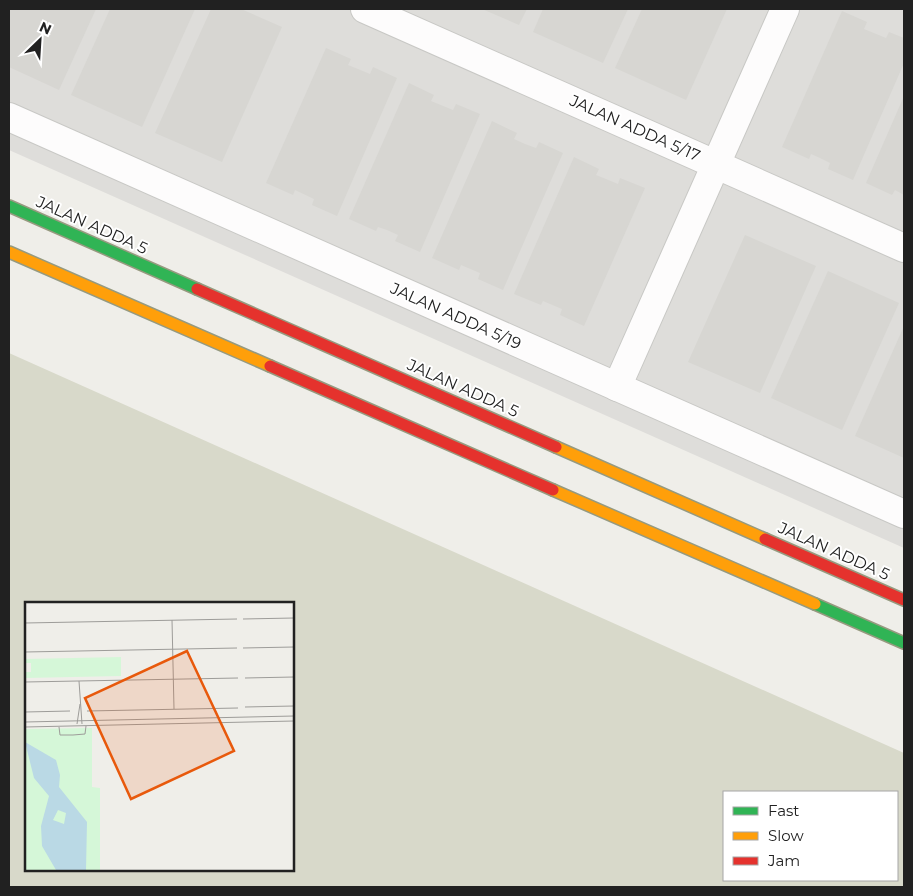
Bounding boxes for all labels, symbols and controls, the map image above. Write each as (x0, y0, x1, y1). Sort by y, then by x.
north arrow (15, 15, 65, 65)
text: N (37, 18, 54, 39)
street label: JALAN ADDA 5/17 (566, 90, 703, 165)
street label: JALAN ADDA 5 (32, 192, 151, 258)
street label: JALAN ADDA 5/19 (387, 278, 524, 353)
street label: JALAN ADDA 5 (403, 355, 522, 421)
street label: JALAN ADDA 5 (774, 518, 893, 584)
inset map (25, 602, 294, 871)
legend (723, 791, 898, 881)
text: Fast (768, 801, 799, 820)
text: Slow (768, 826, 804, 845)
text: Jam (767, 851, 800, 870)

